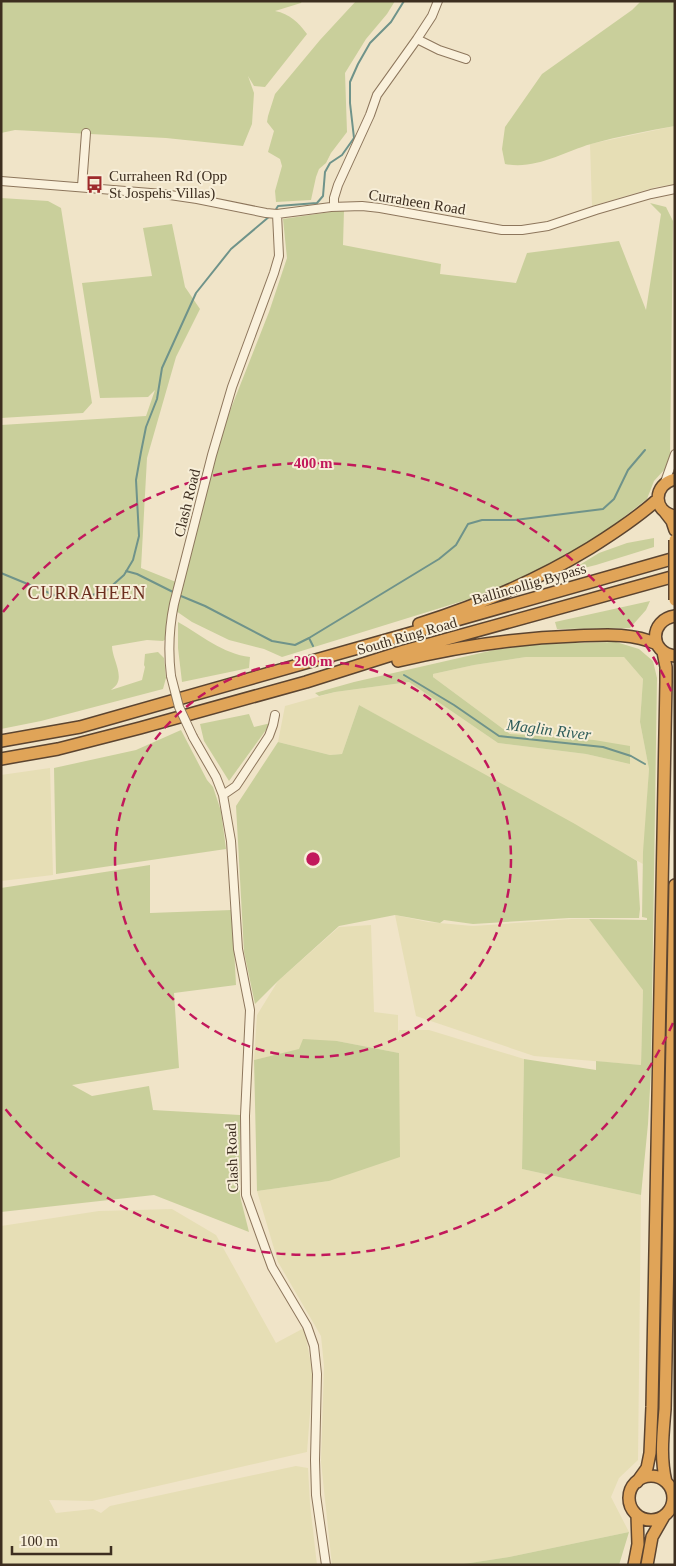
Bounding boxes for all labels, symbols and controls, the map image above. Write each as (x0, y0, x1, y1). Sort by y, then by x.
place label: Curraheen Rd (Opp St Jospehs Villas) (109, 168, 227, 202)
bus stop icon: Curraheen Rd (Opp St Jospehs Villas) (85, 175, 105, 195)
street label: Curraheen Road (367, 186, 467, 218)
text: 400 m (294, 455, 333, 471)
street label: Clash Road (171, 467, 203, 539)
street label: Ballincollig Bypass (470, 560, 588, 608)
district label: CURRAHEEN (27, 583, 147, 603)
street label: South Ring Road (355, 614, 459, 658)
text: 200 m (294, 653, 333, 669)
water label: Maglin River (505, 716, 593, 744)
centre of rings (304, 850, 322, 868)
street label: Clash Road (223, 1122, 241, 1193)
scale bar (12, 1524, 111, 1556)
text: 100 m (20, 1533, 58, 1549)

